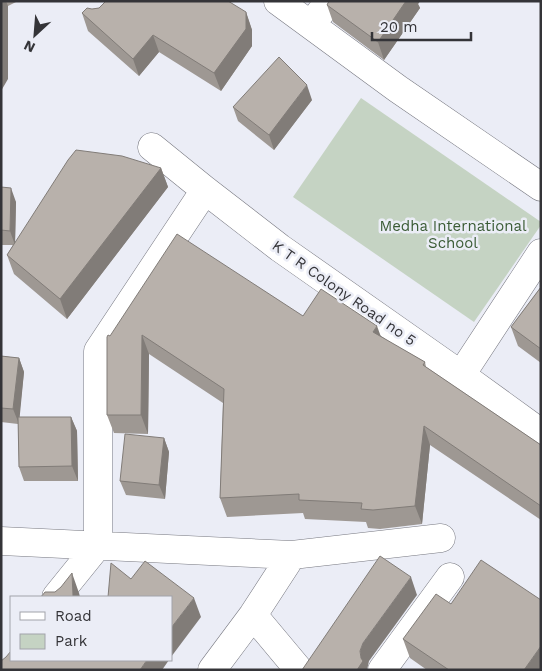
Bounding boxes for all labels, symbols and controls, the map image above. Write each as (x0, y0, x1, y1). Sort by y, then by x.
north arrow (10, 10, 60, 60)
scale bar (372, 10, 471, 42)
text: 20 m (380, 18, 418, 36)
text: N (21, 37, 37, 56)
park label: Medha International School (379, 217, 527, 252)
street label: K T R Colony Road no 5 (269, 236, 419, 350)
legend (10, 596, 172, 661)
text: Road (55, 607, 92, 625)
text: Park (55, 632, 88, 650)

